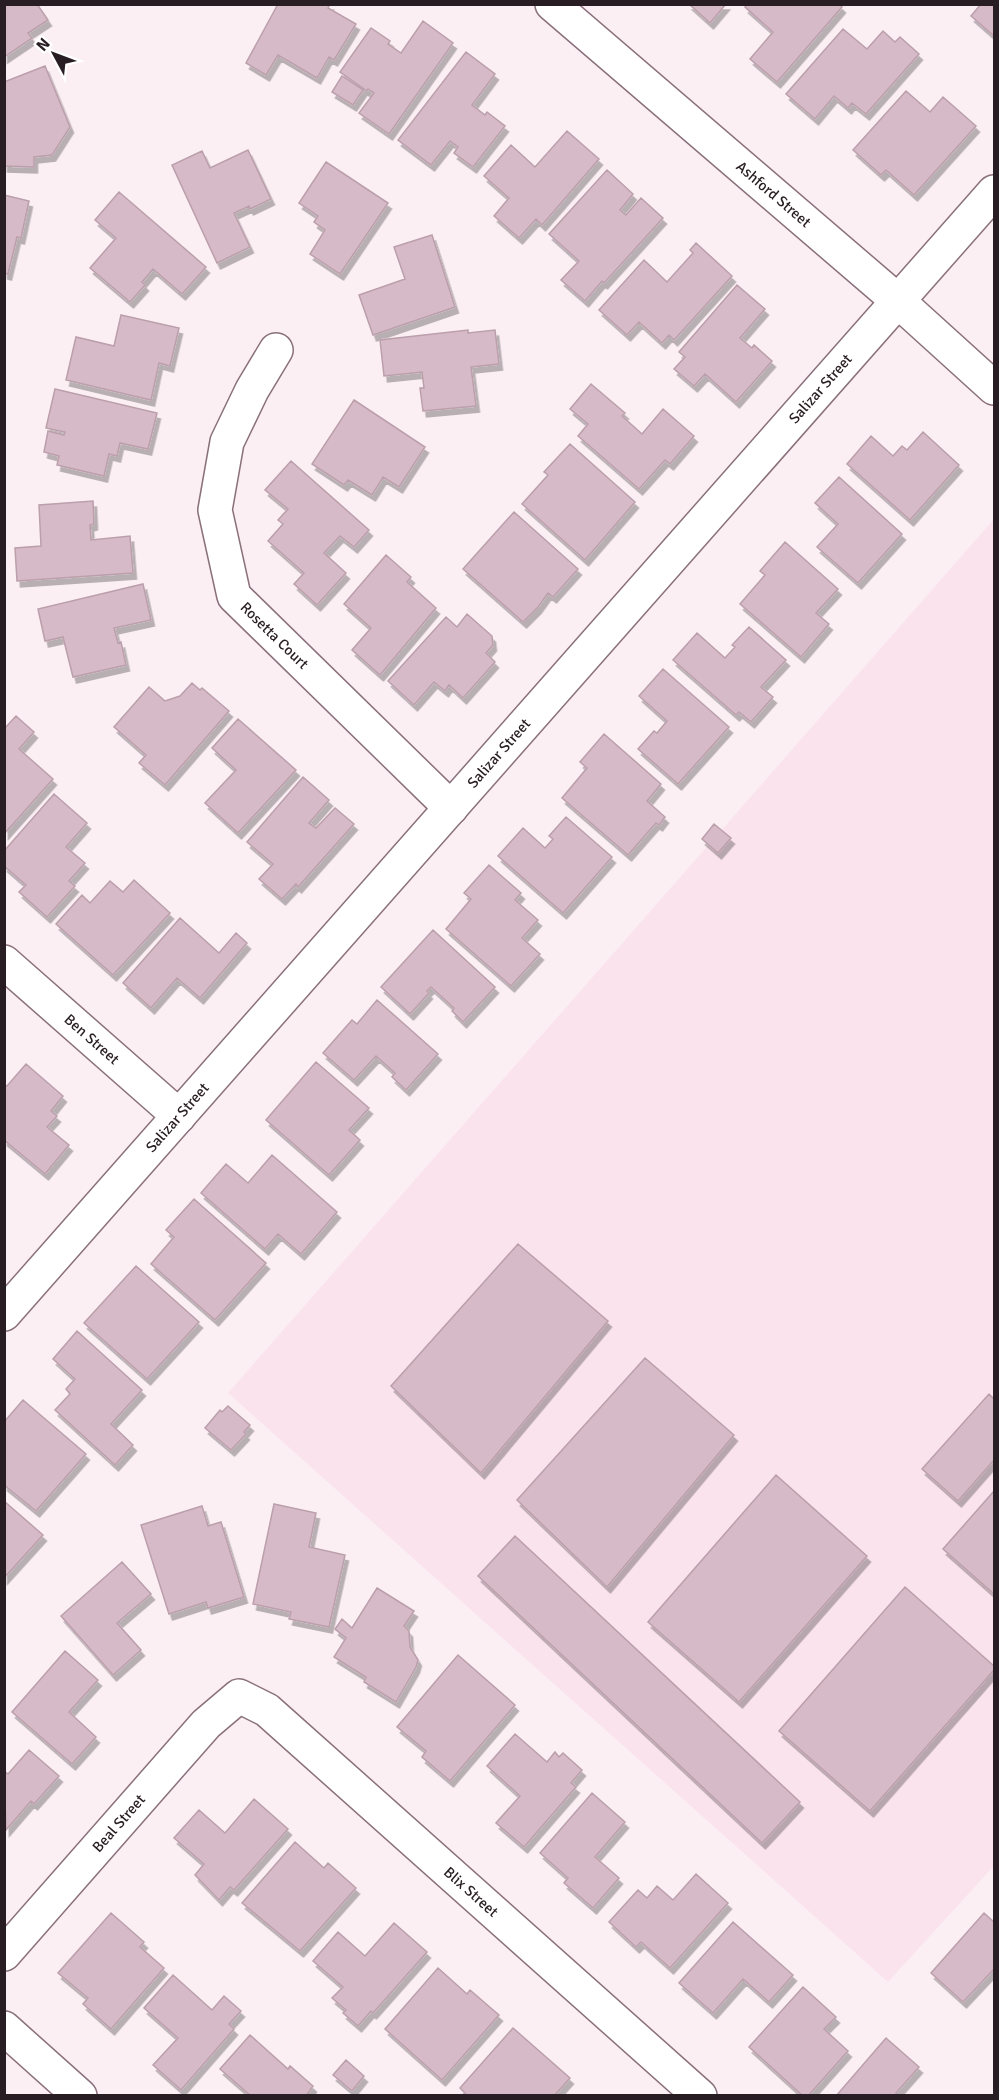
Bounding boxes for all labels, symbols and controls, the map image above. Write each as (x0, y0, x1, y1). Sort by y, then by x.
north arrow (24, 24, 84, 84)
text: N (32, 34, 55, 56)
street label: Ashford Street (733, 157, 814, 231)
street label: Salizar Street (785, 350, 856, 427)
street label: Rosetta Court (237, 598, 312, 673)
street label: Salizar Street (463, 715, 534, 792)
street label: Ben Street (61, 1010, 123, 1068)
street label: Salizar Street (142, 1079, 213, 1156)
street label: Beal Street (89, 1791, 149, 1856)
street label: Blix Street (440, 1863, 502, 1921)

